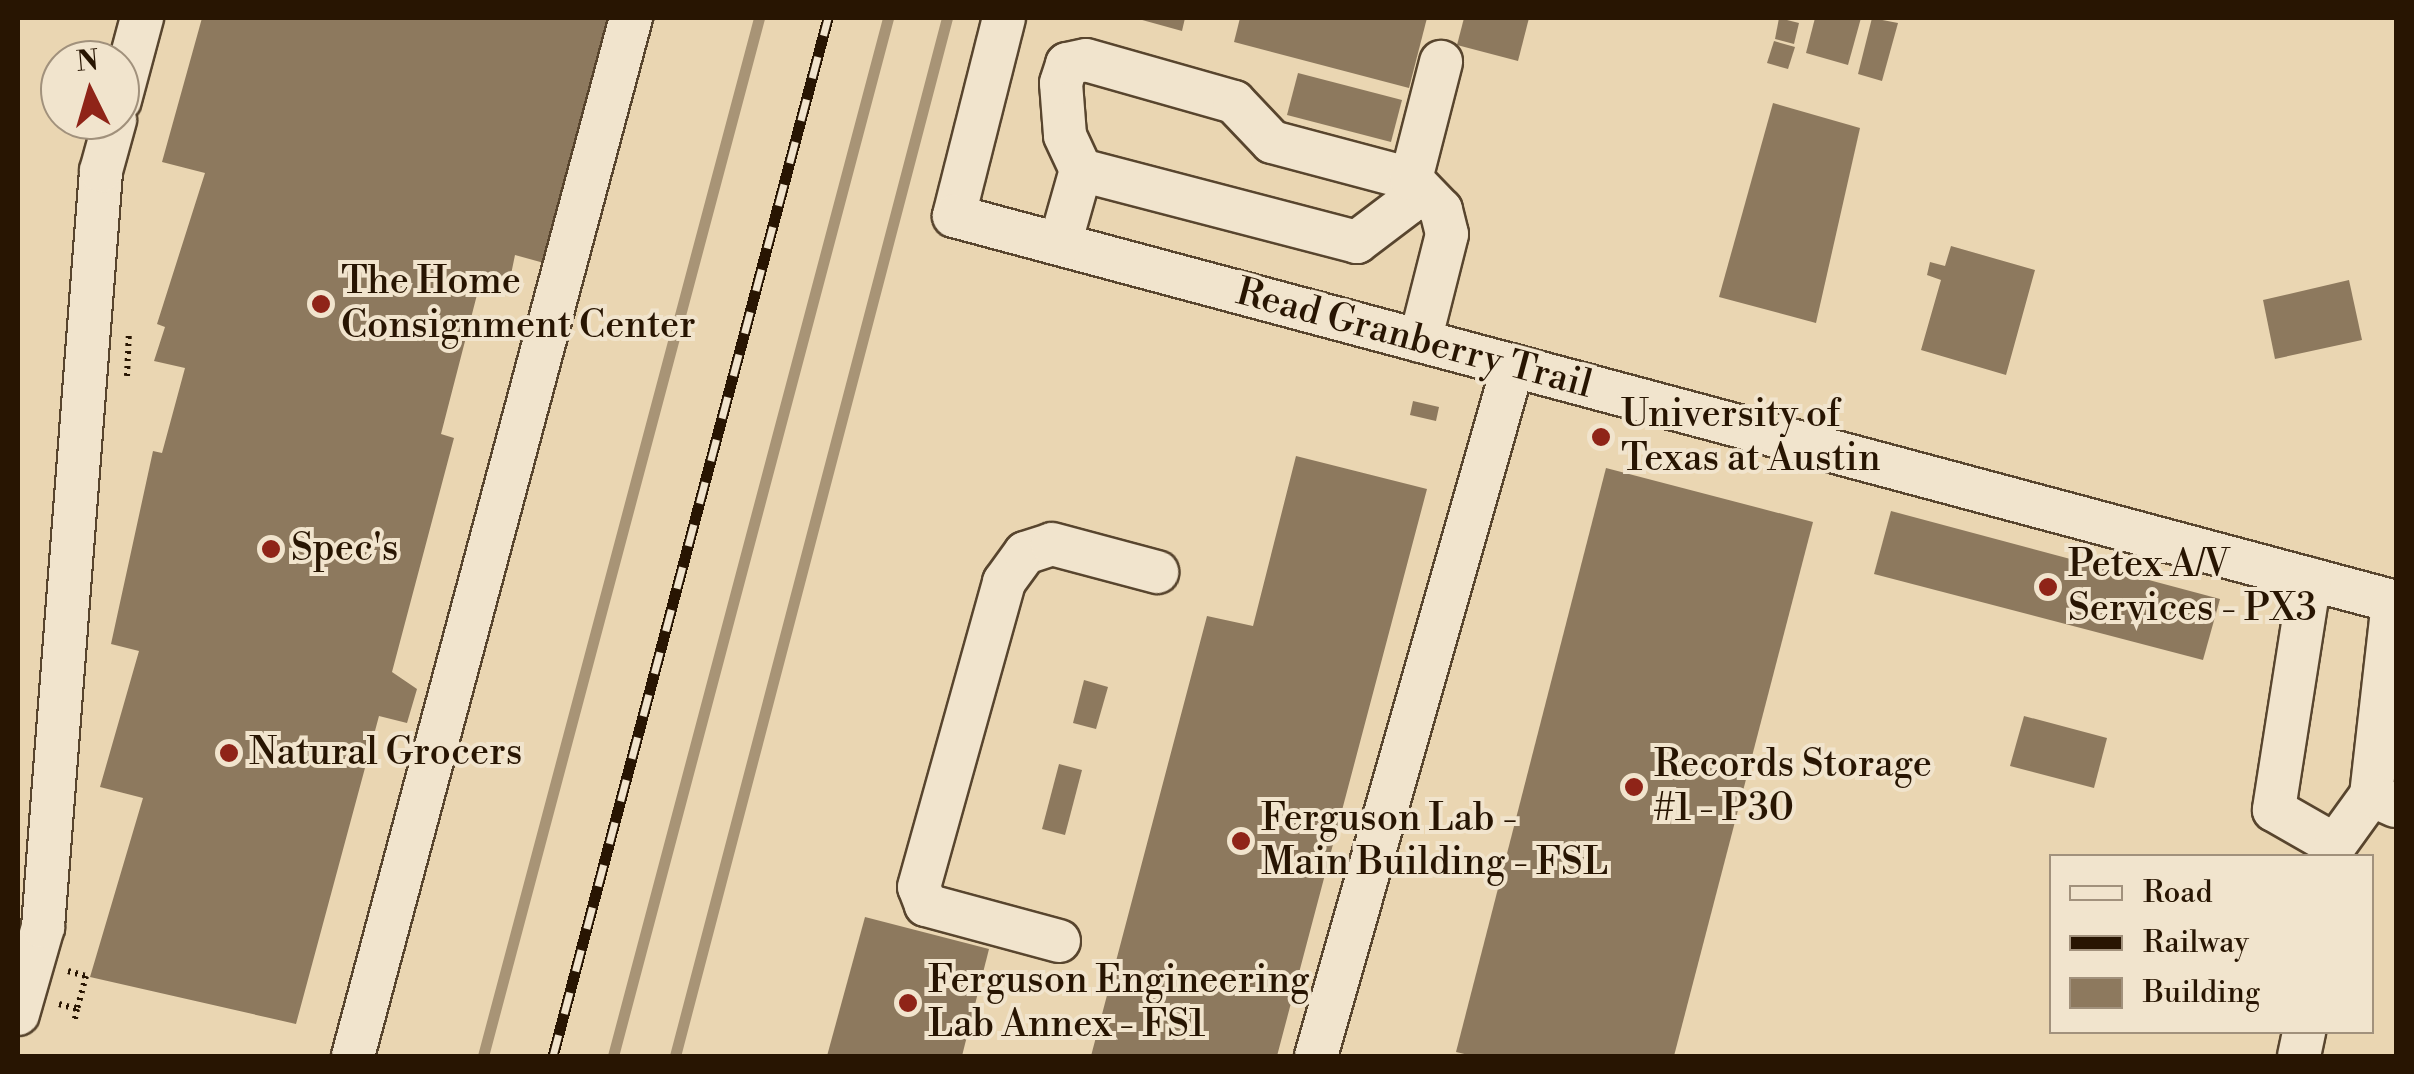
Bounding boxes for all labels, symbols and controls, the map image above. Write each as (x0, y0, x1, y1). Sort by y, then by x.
north arrow (40, 40, 140, 140)
text: N (75, 43, 100, 80)
place label: The Home Consignment Center (341, 259, 696, 348)
street label: Read Granberry Trail (1231, 270, 1597, 408)
marker: The Home Consignment Center (310, 293, 332, 315)
place label: University of Texas at Austin (1621, 392, 1881, 482)
marker: University of Texas at Austin (1590, 426, 1612, 448)
place label: Spec's (291, 526, 398, 572)
marker: Spec's (260, 538, 282, 560)
place label: Petex A/V Services - PX3 (2068, 542, 2317, 632)
marker: Petex A/V Services - PX3 (2037, 576, 2059, 598)
place label: Natural Grocers (249, 730, 522, 776)
marker: Natural Grocers (218, 742, 240, 764)
place label: Records Storage #1 - P30 (1654, 742, 1932, 832)
marker: Records Storage #1 - P30 (1623, 776, 1645, 798)
place label: Ferguson Lab - Main Building - FSL (1261, 796, 1608, 886)
marker: Ferguson Lab - Main Building - FSL (1230, 830, 1252, 852)
legend (2049, 854, 2374, 1034)
text: Road (2143, 874, 2213, 912)
text: Railway (2143, 924, 2249, 962)
place label: Ferguson Engineering Lab Annex - FS1 (928, 958, 1310, 1048)
text: Building (2143, 974, 2260, 1012)
marker: Ferguson Engineering Lab Annex - FS1 (897, 992, 919, 1014)

